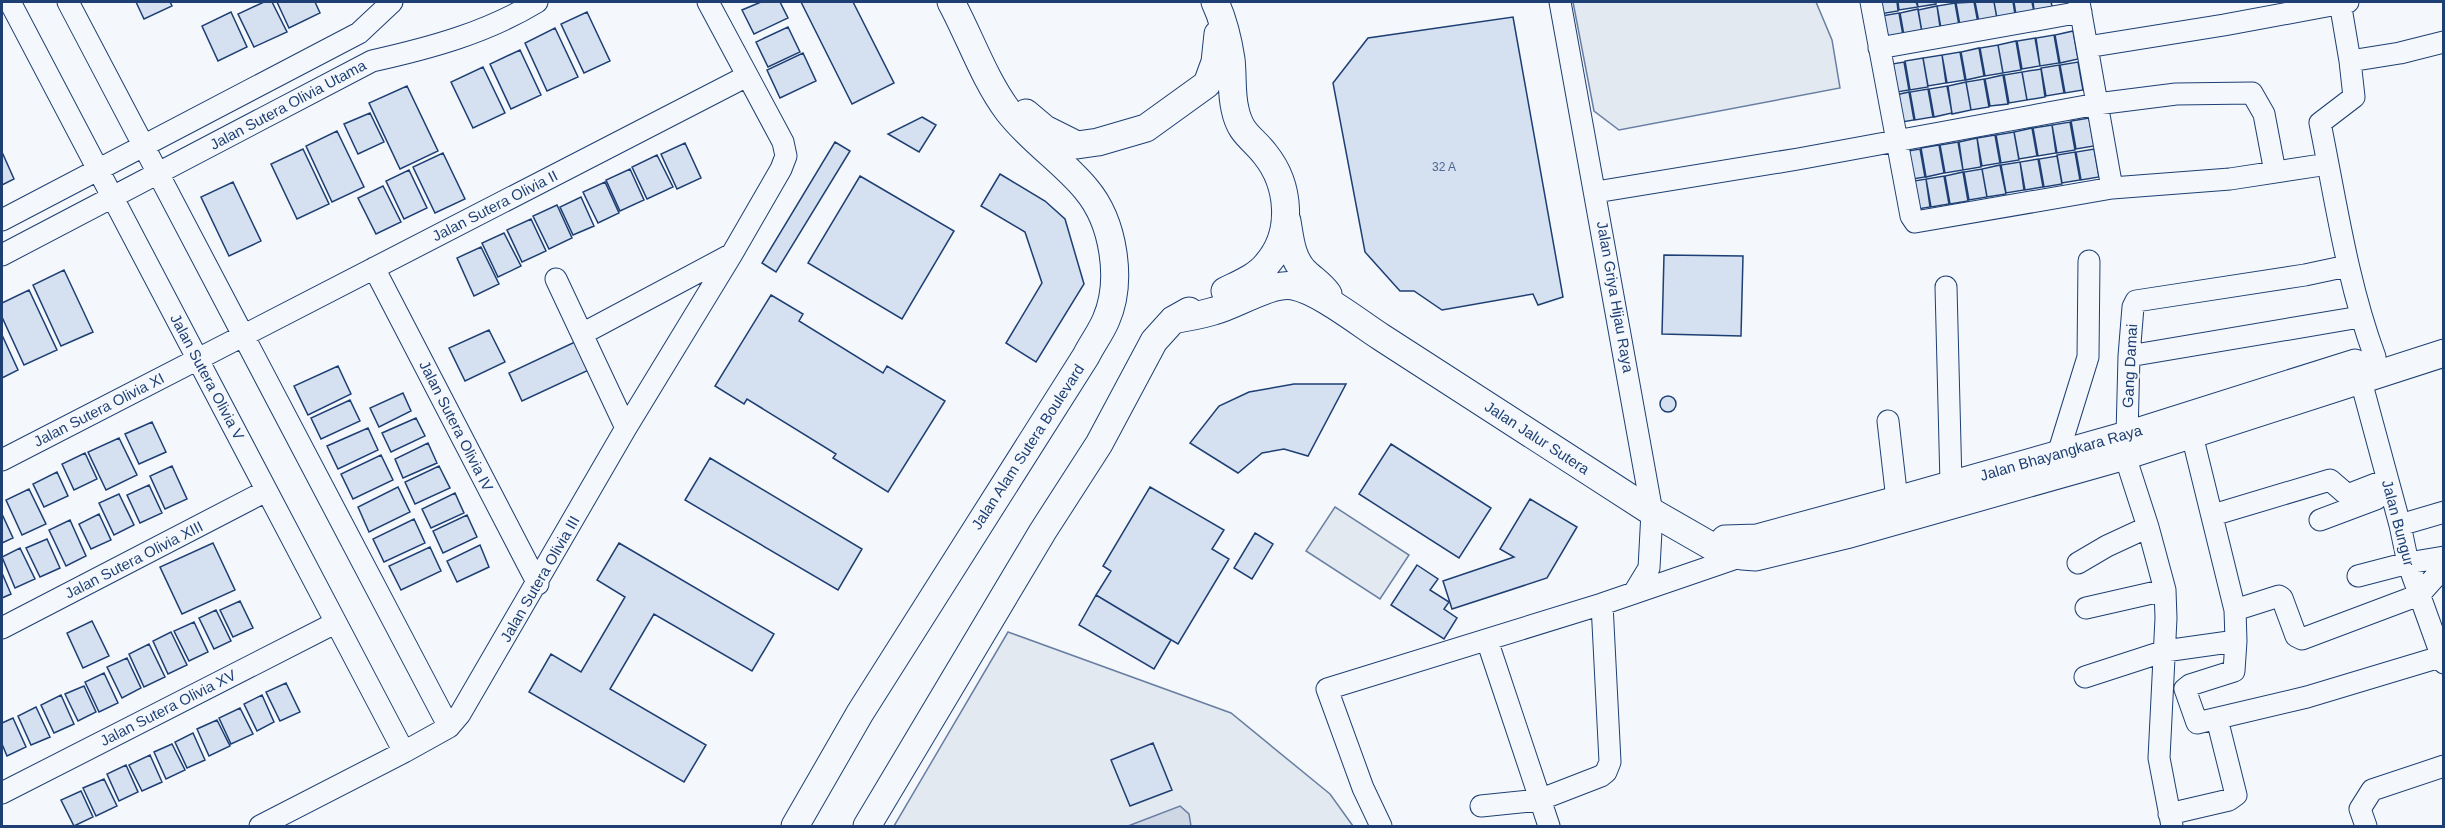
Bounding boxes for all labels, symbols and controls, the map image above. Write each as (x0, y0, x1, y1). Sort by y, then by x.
street label: Jalan Sutera Olivia Utama (207, 56, 369, 153)
house number: 32 A (1432, 160, 1456, 174)
street label: Jalan Sutera Olivia II (429, 167, 560, 245)
street label: Jalan Griya Hijau Raya (1594, 220, 1637, 375)
street label: Jalan Sutera Olivia V (167, 311, 248, 443)
street label: Gang Damai (2119, 323, 2140, 408)
street label: Jalan Sutera Olivia IV (416, 358, 497, 494)
street label: Jalan Alam Sutera Boulevard (968, 361, 1087, 532)
street label: Jalan Sutera Olivia XI (31, 369, 167, 450)
street label: Jalan Jalur Sutera (1482, 398, 1593, 478)
street label: Jalan Bhayangkara Raya (1978, 421, 2144, 484)
street label: Jalan Bungur (2379, 478, 2418, 568)
street label: Jalan Sutera Olivia III (497, 513, 583, 645)
street label: Jalan Sutera Olivia XIII (62, 517, 206, 602)
street label: Jalan Sutera Olivia XV (97, 666, 238, 749)

